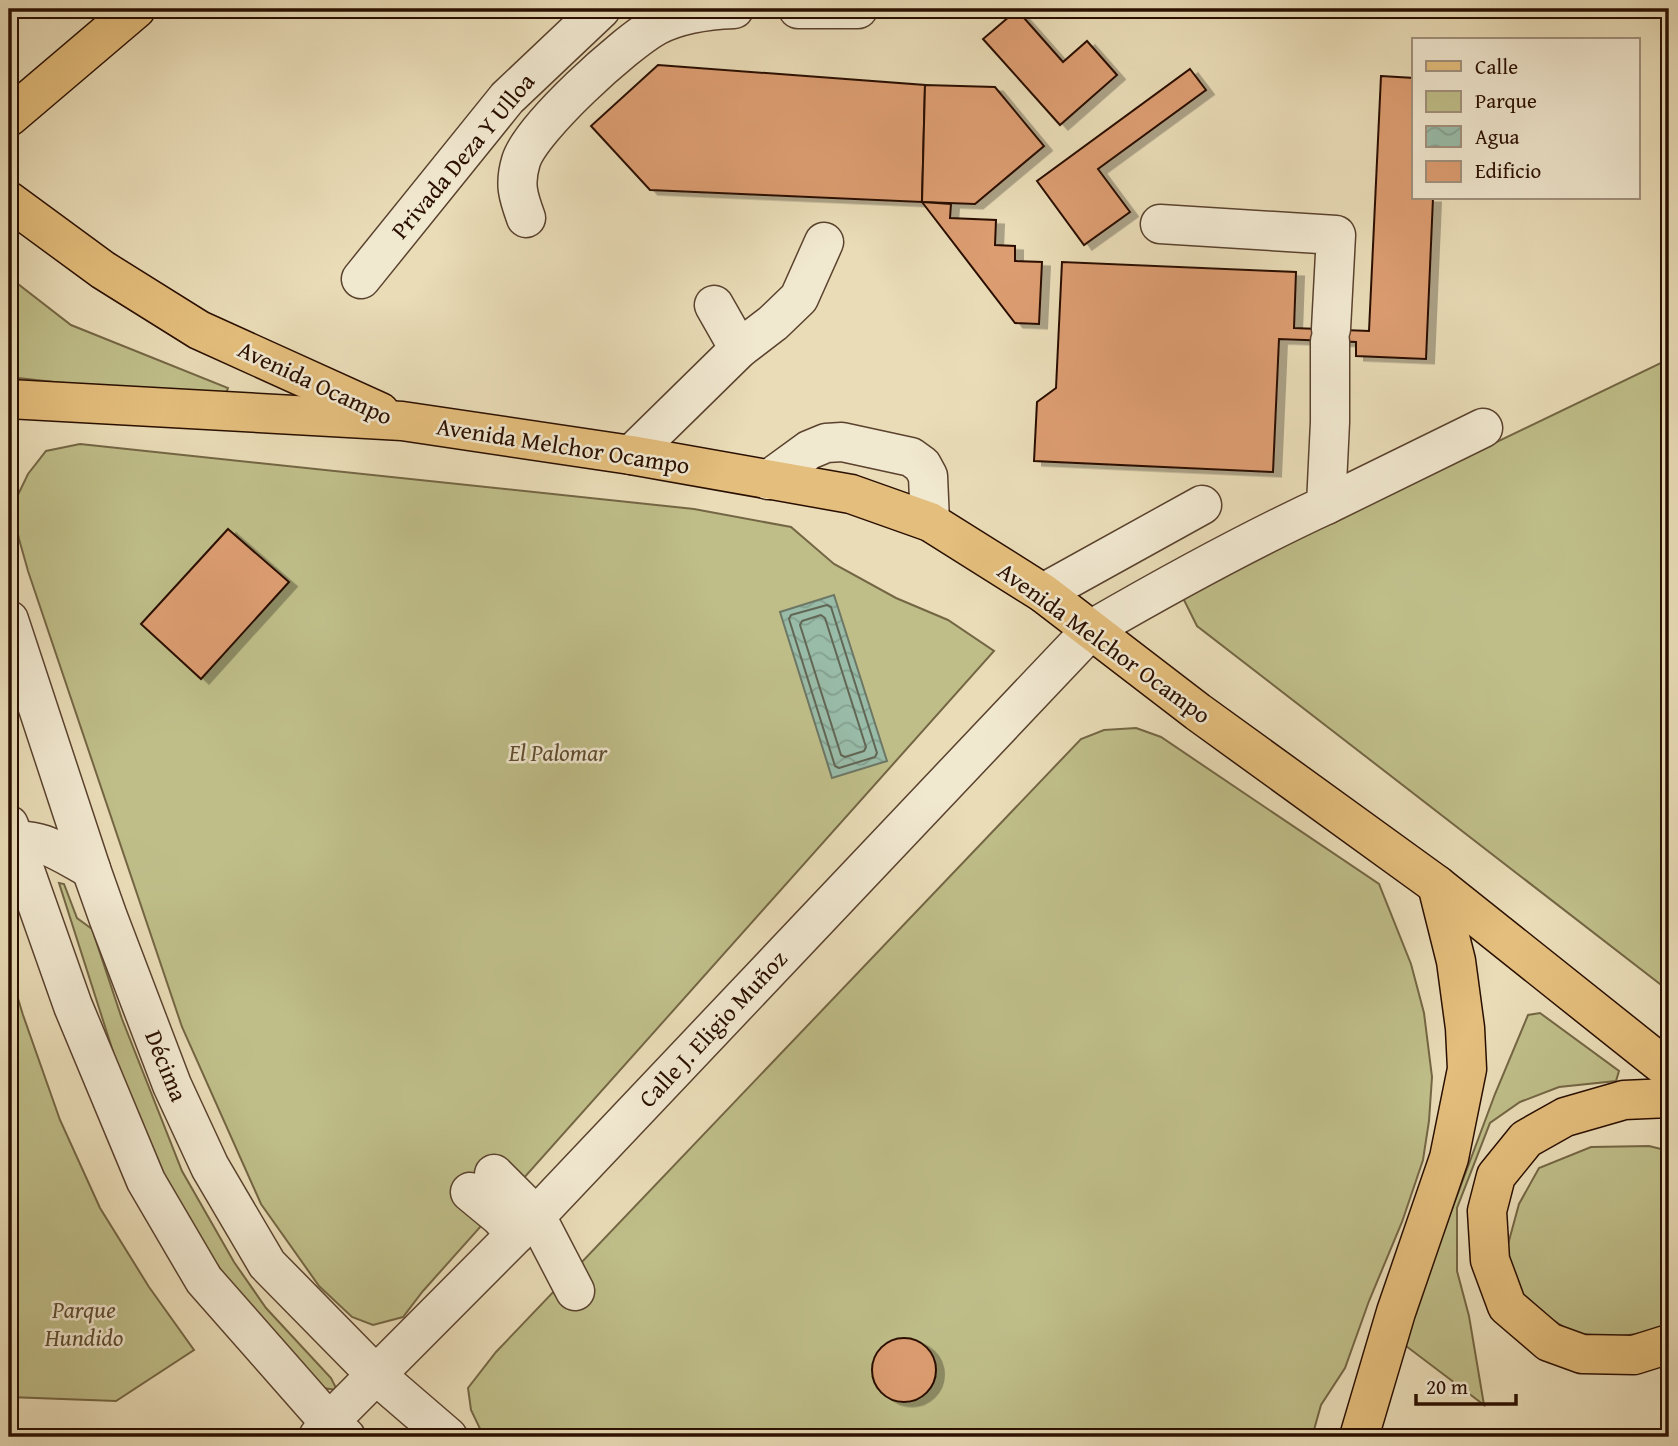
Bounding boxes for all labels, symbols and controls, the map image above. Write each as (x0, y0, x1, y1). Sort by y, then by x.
legend (1412, 38, 1640, 200)
text: Calle (1475, 51, 1518, 82)
street label: Privada Deza Y Ulloa (383, 65, 543, 246)
text: Parque (1475, 85, 1537, 116)
text: Agua (1475, 121, 1520, 152)
text: Edificio (1475, 155, 1541, 186)
street label: Avenida Ocampo (232, 331, 398, 434)
street label: Avenida Melchor Ocampo (434, 408, 692, 483)
street label: Avenida Melchor Ocampo (990, 553, 1218, 732)
park label: El Palomar (508, 735, 608, 770)
street label: Calle J. Eligio Muñoz (630, 942, 795, 1115)
street label: Décima (136, 1025, 197, 1107)
park label: Parque Hundido (44, 1292, 123, 1355)
scale bar (1416, 1362, 1515, 1406)
text: 20 m (1426, 1371, 1468, 1402)

